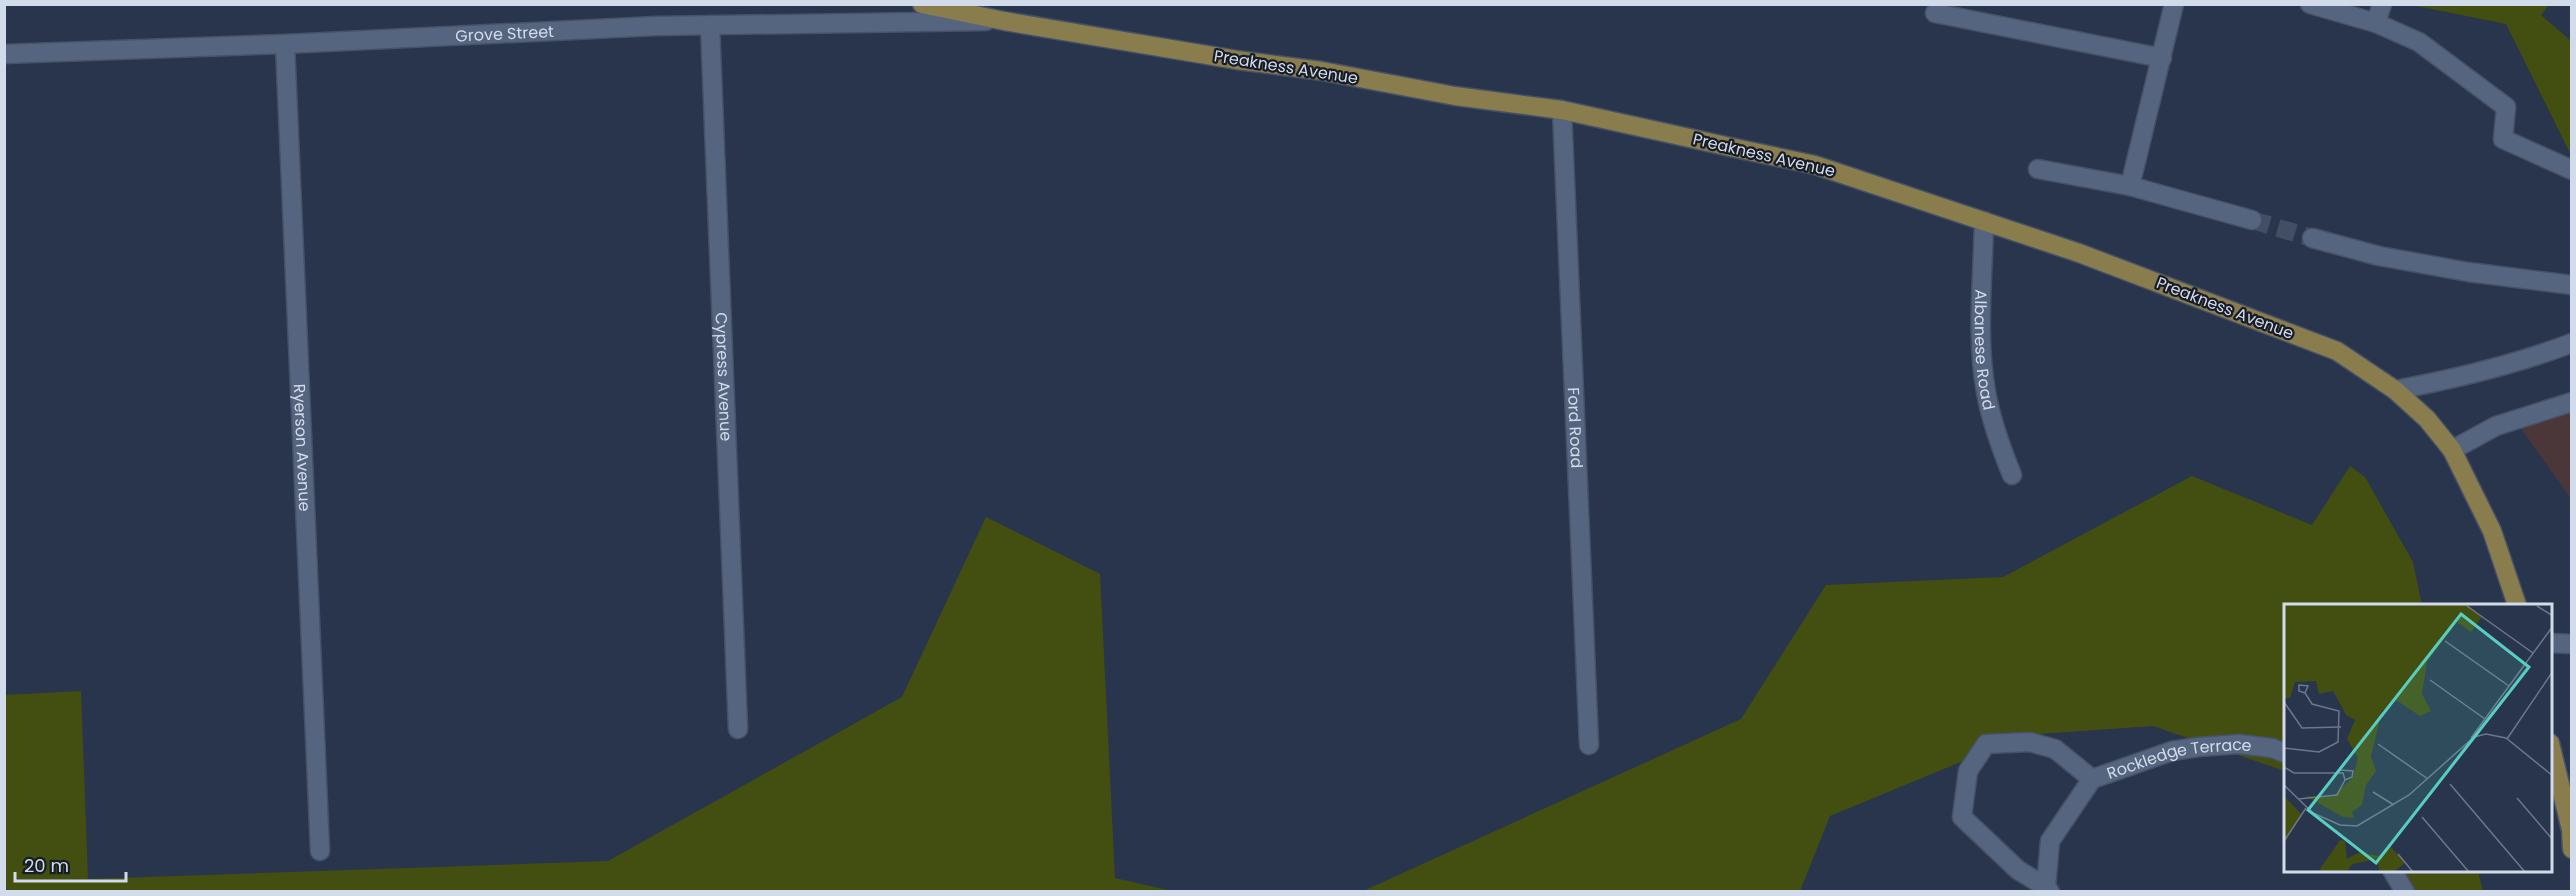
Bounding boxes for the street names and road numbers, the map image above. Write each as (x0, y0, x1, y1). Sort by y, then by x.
street label: Grove Street (455, 19, 555, 47)
street label: Preakness Avenue (1212, 44, 1360, 90)
street label: Preakness Avenue (1691, 127, 1838, 183)
street label: Preakness Avenue (2153, 271, 2297, 345)
street label: Albanese Road (1969, 289, 2001, 412)
street label: Cypress Avenue (710, 312, 738, 442)
street label: Ryerson Avenue (288, 383, 317, 512)
street label: Ford Road (1562, 387, 1589, 469)
street label: Rockledge Terrace (2103, 732, 2253, 784)

